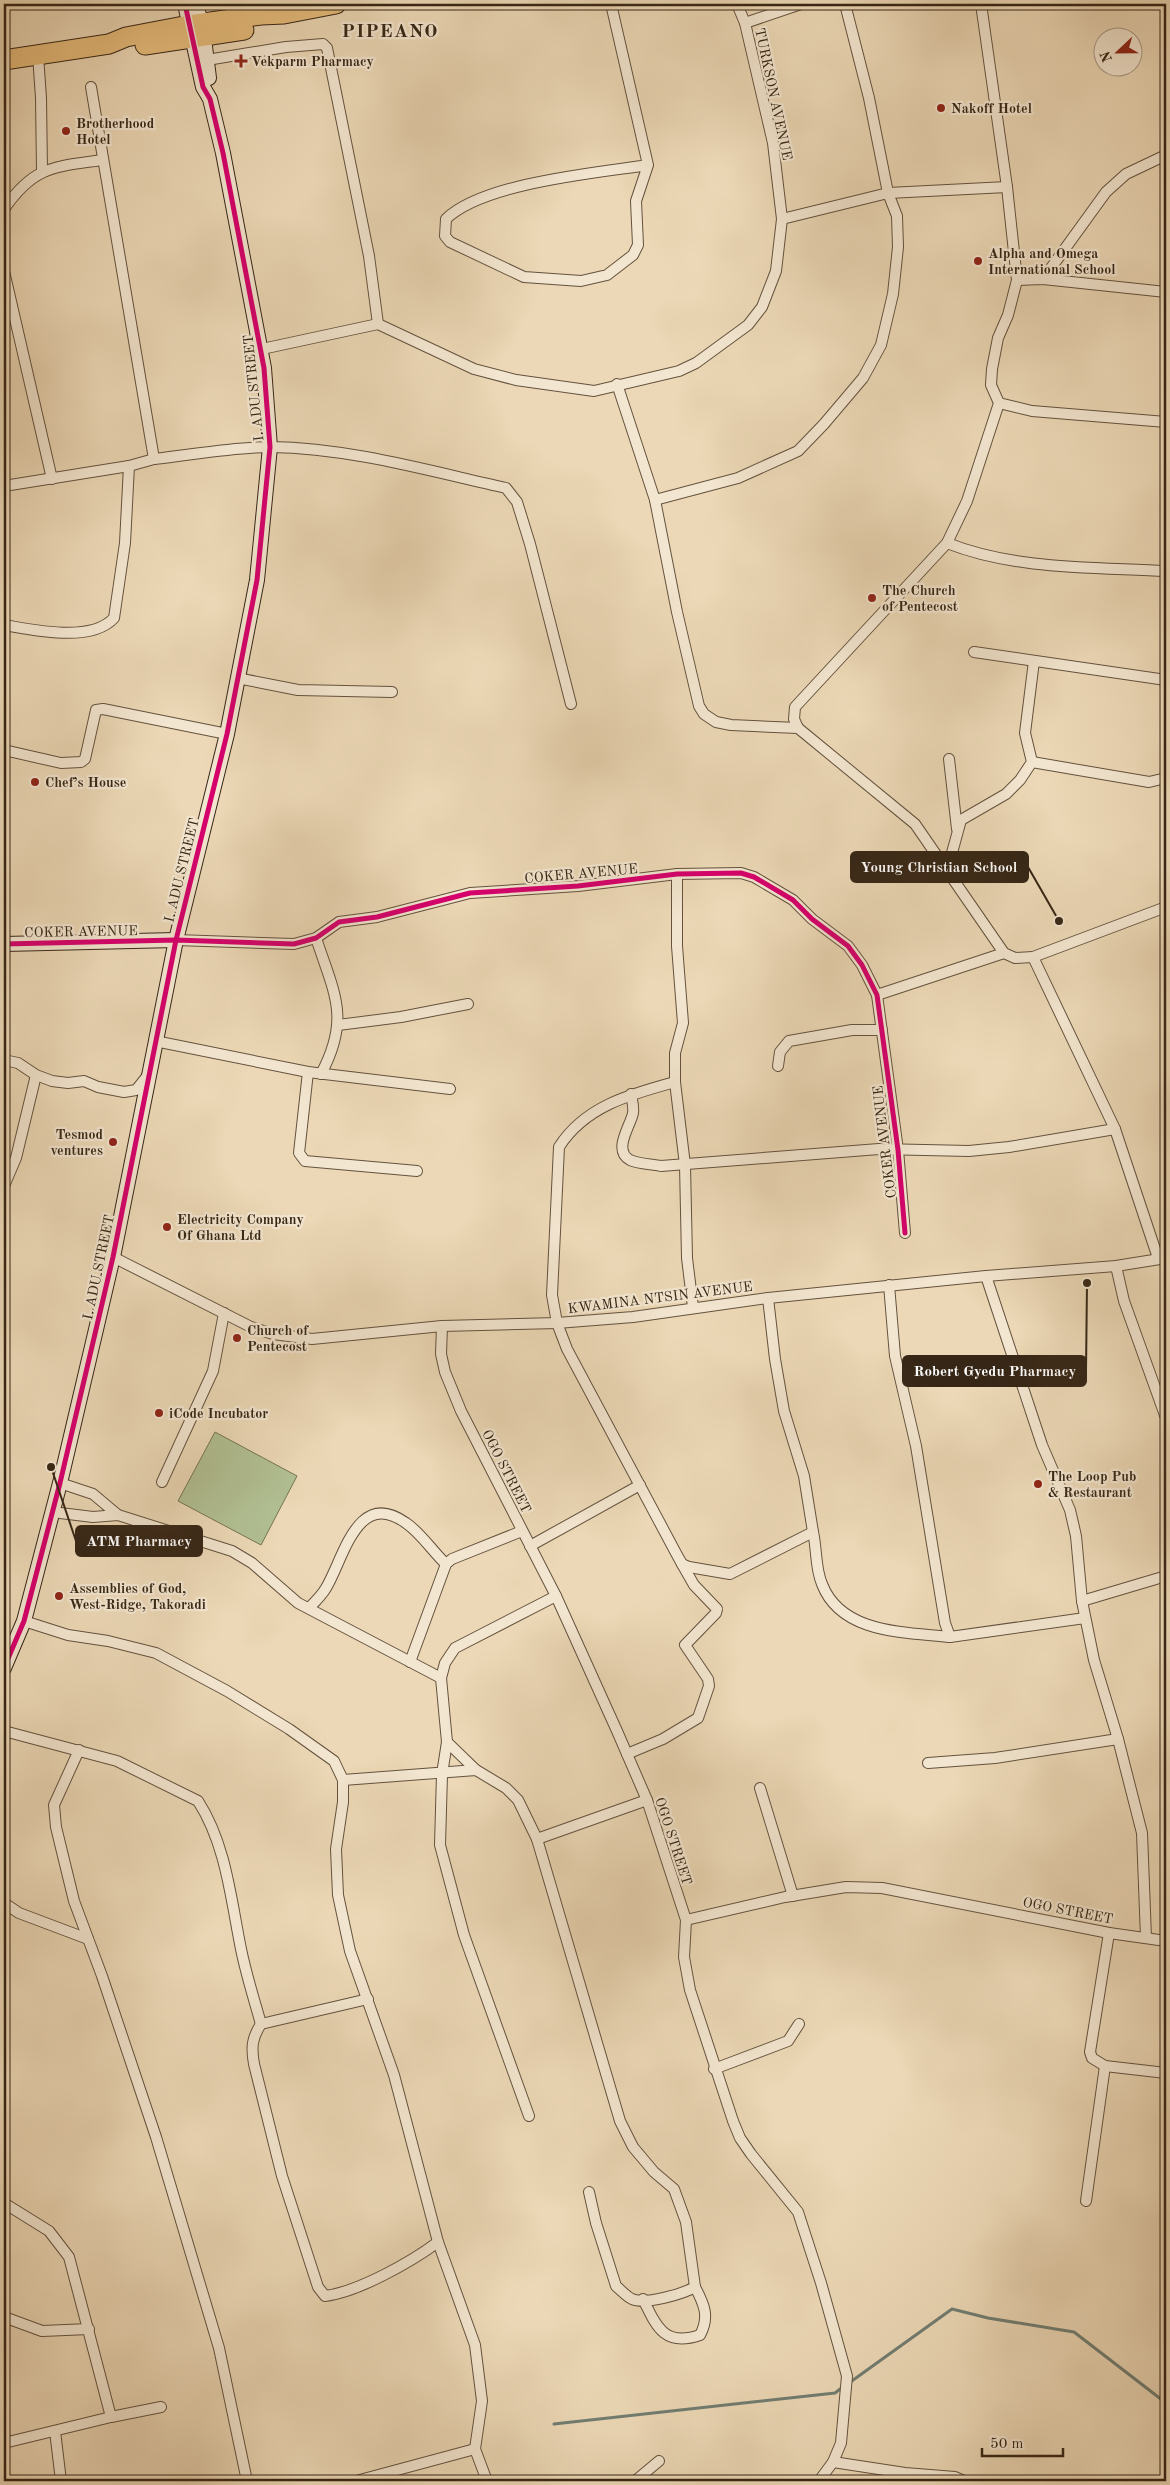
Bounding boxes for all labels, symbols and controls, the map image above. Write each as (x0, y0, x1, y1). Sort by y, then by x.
district label: PIPEANO (342, 23, 438, 42)
street label: TURKSON AVENUE (752, 27, 794, 162)
north arrow (1092, 28, 1142, 78)
text: N (1098, 49, 1115, 64)
marker: Vekparm Pharmacy (235, 55, 247, 67)
place label: Vekparm Pharmacy (251, 55, 374, 69)
marker: Nakoff Hotel (935, 102, 947, 114)
place label: Nakoff Hotel (951, 102, 1032, 116)
place label: Brotherhood Hotel (76, 117, 155, 147)
marker: Brotherhood Hotel (60, 125, 72, 137)
place label: Alpha and Omega International School (988, 247, 1116, 277)
marker: Alpha and Omega International School (972, 255, 984, 267)
street label: I. ADU STREET (241, 334, 267, 442)
place label: The Church of Pentecost (882, 584, 958, 614)
marker: The Church of Pentecost (866, 592, 878, 604)
marker: Chef’s House (29, 776, 41, 788)
place label: Chef’s House (45, 776, 126, 790)
street label: I. ADU STREET (162, 817, 202, 924)
callout: Young Christian School (851, 852, 1028, 882)
text: Young Christian School (861, 861, 1018, 876)
street label: COKER AVENUE (524, 862, 638, 886)
street label: COKER AVENUE (24, 924, 138, 940)
street label: COKER AVENUE (871, 1085, 899, 1199)
place label: Tesmod ventures (50, 1128, 103, 1158)
marker: Tesmod ventures (107, 1136, 119, 1148)
street label: I. ADU STREET (81, 1213, 117, 1321)
place label: Electricity Company Of Ghana Ltd (177, 1213, 304, 1243)
marker: Electricity Company Of Ghana Ltd (161, 1221, 173, 1233)
street label: KWAMINA NTSIN AVENUE (567, 1280, 753, 1316)
place label: Church of Pentecost (247, 1324, 309, 1354)
marker: Church of Pentecost (231, 1332, 243, 1344)
callout: Robert Gyedu Pharmacy (903, 1356, 1086, 1386)
text: Robert Gyedu Pharmacy (914, 1365, 1077, 1380)
marker: iCode Incubator (153, 1407, 165, 1419)
place label: iCode Incubator (169, 1407, 268, 1421)
street label: OGO STREET (479, 1427, 533, 1515)
place label: The Loop Pub & Restaurant (1048, 1470, 1136, 1500)
marker: The Loop Pub & Restaurant (1032, 1478, 1044, 1490)
callout: ATM Pharmacy (76, 1526, 202, 1556)
text: ATM Pharmacy (86, 1535, 192, 1550)
place label: Assemblies of God, West-Ridge, Takoradi (69, 1582, 206, 1612)
marker: Assemblies of God, West-Ridge, Takoradi (53, 1590, 65, 1602)
street label: OGO STREET (652, 1796, 694, 1887)
street label: OGO STREET (1022, 1895, 1114, 1927)
scale bar (982, 2425, 1064, 2457)
text: 50 m (990, 2437, 1024, 2452)

